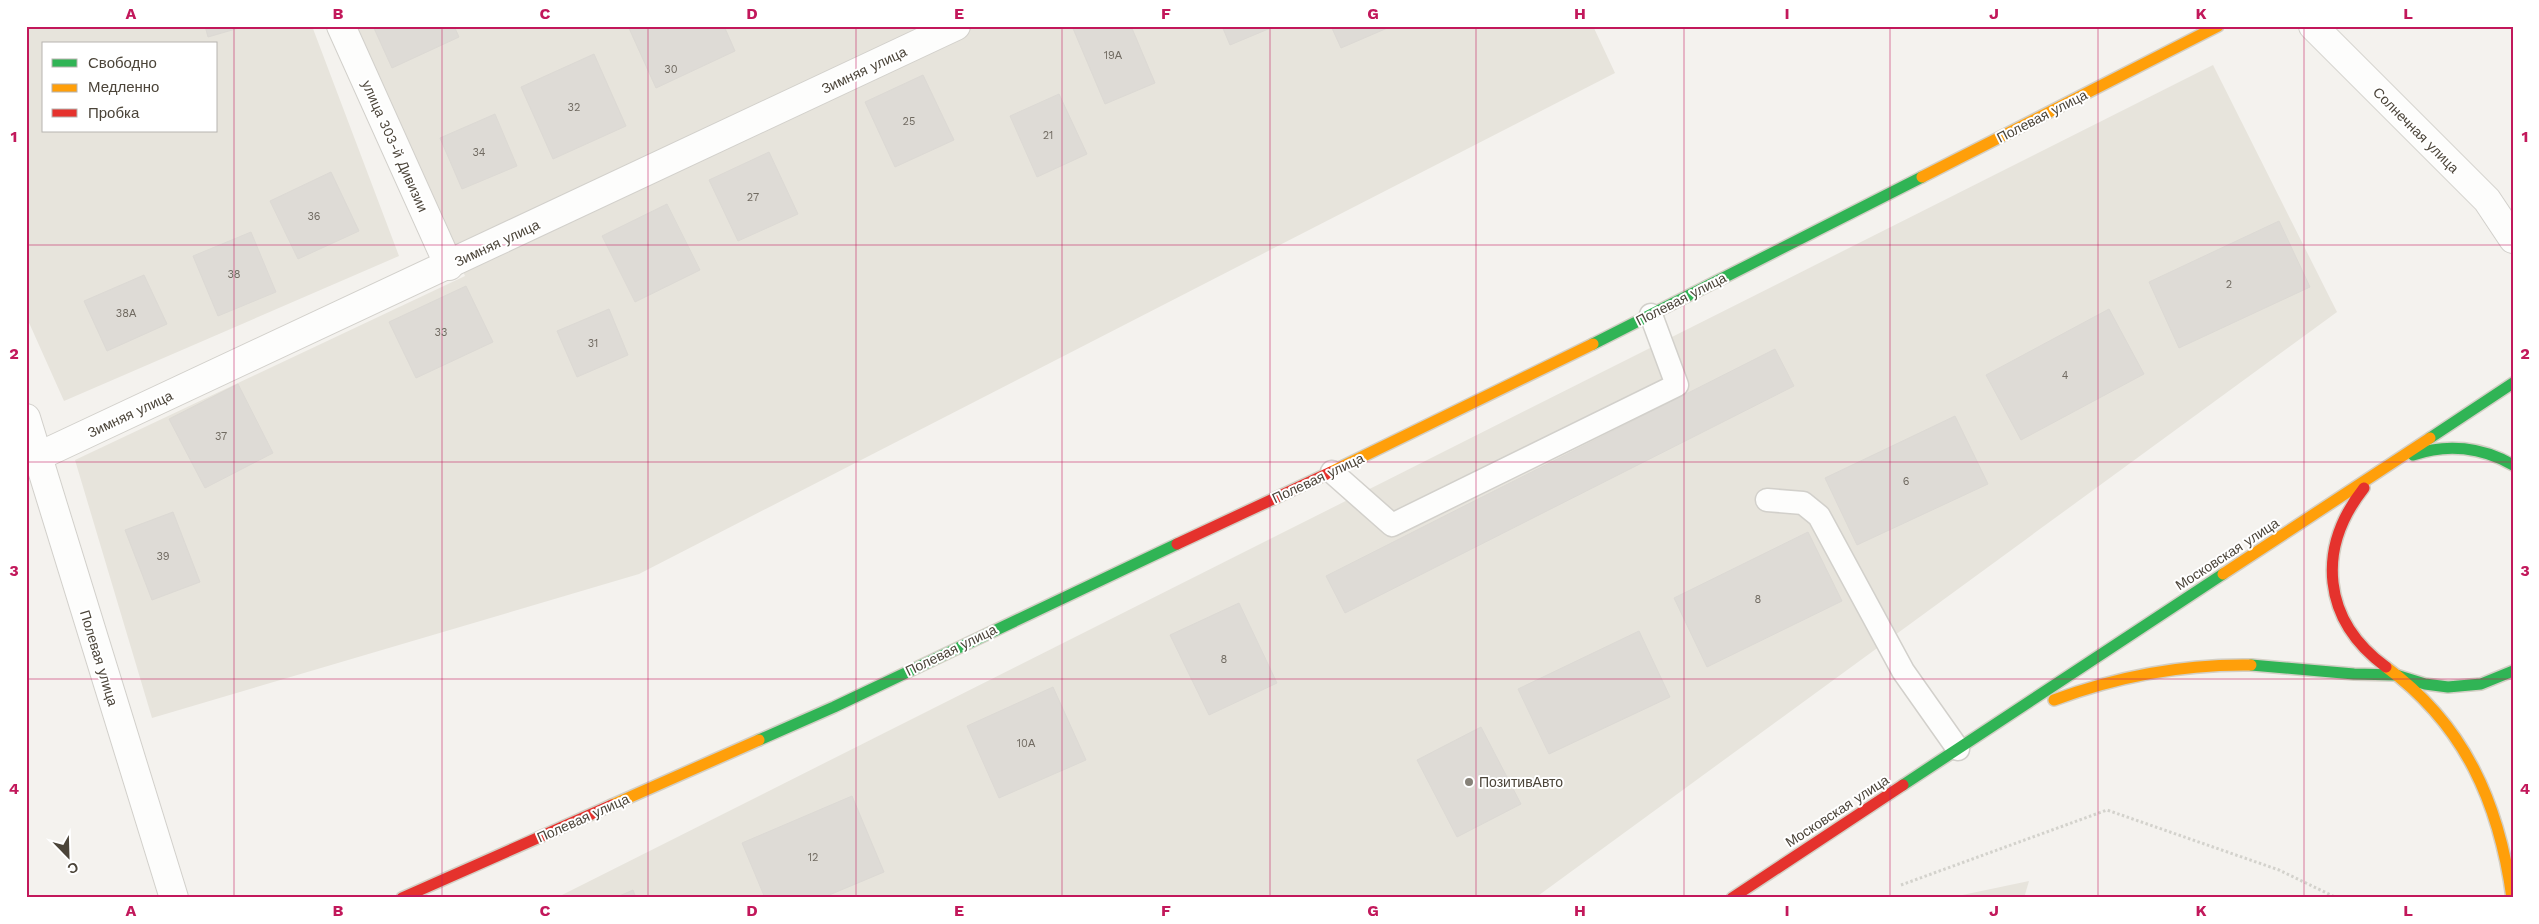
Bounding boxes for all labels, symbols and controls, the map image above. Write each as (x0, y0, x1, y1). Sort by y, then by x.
text: A (126, 4, 137, 23)
text: B (333, 4, 344, 23)
text: C (540, 4, 551, 23)
text: D (746, 4, 758, 23)
text: E (954, 4, 964, 23)
text: F (1161, 4, 1171, 23)
text: G (1367, 4, 1379, 23)
text: H (1574, 4, 1586, 23)
text: I (1784, 4, 1790, 23)
text: J (1989, 4, 1999, 23)
text: K (2195, 4, 2207, 23)
text: L (2403, 4, 2413, 23)
legend (42, 42, 218, 132)
street label: Зимняя улица (819, 43, 909, 97)
house number: 19А (1104, 49, 1123, 62)
text: Свободно (88, 54, 157, 72)
house number: 30 (664, 63, 678, 76)
text: Медленно (88, 78, 159, 96)
street label: улица 303-й Дивизии (359, 78, 431, 214)
street label: Солнечная улица (2370, 84, 2462, 176)
street label: Полевая улица (1994, 86, 2090, 146)
house number: 32 (568, 101, 580, 114)
text: Пробка (88, 104, 140, 122)
house number: 25 (903, 115, 915, 128)
text: 1 (11, 127, 17, 146)
text: 1 (2522, 127, 2528, 146)
house number: 21 (1043, 129, 1053, 142)
house number: 34 (472, 146, 486, 159)
house number: 27 (747, 191, 759, 204)
house number: 36 (307, 210, 321, 223)
street label: Зимняя улица (452, 216, 542, 270)
house number: 38 (227, 268, 241, 281)
street label: Полевая улица (1633, 269, 1729, 329)
house number: 2 (2226, 278, 2232, 291)
house number: 38А (116, 307, 137, 320)
house number: 33 (435, 326, 447, 339)
house number: 31 (588, 337, 598, 350)
text: 2 (9, 344, 19, 363)
text: 2 (2520, 344, 2530, 363)
house number: 4 (2062, 369, 2069, 382)
street label: Зимняя улица (85, 387, 175, 441)
house number: 37 (215, 430, 227, 443)
street label: Полевая улица (1270, 450, 1367, 506)
house number: 6 (1903, 475, 1910, 488)
street label: Московская улица (2172, 514, 2282, 593)
house number: 39 (156, 550, 170, 563)
text: 3 (9, 561, 19, 580)
text: 3 (2520, 561, 2530, 580)
house number: 8 (1755, 593, 1762, 606)
street label: Полевая улица (77, 608, 121, 708)
street label: Полевая улица (903, 621, 999, 679)
house number: 8 (1221, 653, 1228, 666)
house number: 10А (1017, 737, 1036, 750)
street label: Московская улица (1782, 771, 1892, 850)
place label: ПозитивАвто (1479, 774, 1563, 790)
marker: ПозитивАвто (1463, 776, 1475, 788)
text: 4 (9, 779, 19, 798)
text: 4 (2520, 779, 2530, 798)
street label: Полевая улица (534, 790, 632, 846)
north arrow (42, 832, 92, 882)
house number: 12 (808, 851, 818, 864)
text: С (65, 859, 81, 877)
text: A (126, 901, 137, 920)
text: B (333, 901, 344, 920)
text: C (540, 901, 551, 920)
text: D (746, 901, 758, 920)
text: E (954, 901, 964, 920)
text: F (1161, 901, 1171, 920)
text: G (1367, 901, 1379, 920)
text: H (1574, 901, 1586, 920)
text: I (1784, 901, 1790, 920)
text: J (1989, 901, 1999, 920)
text: K (2195, 901, 2207, 920)
text: L (2403, 901, 2413, 920)

